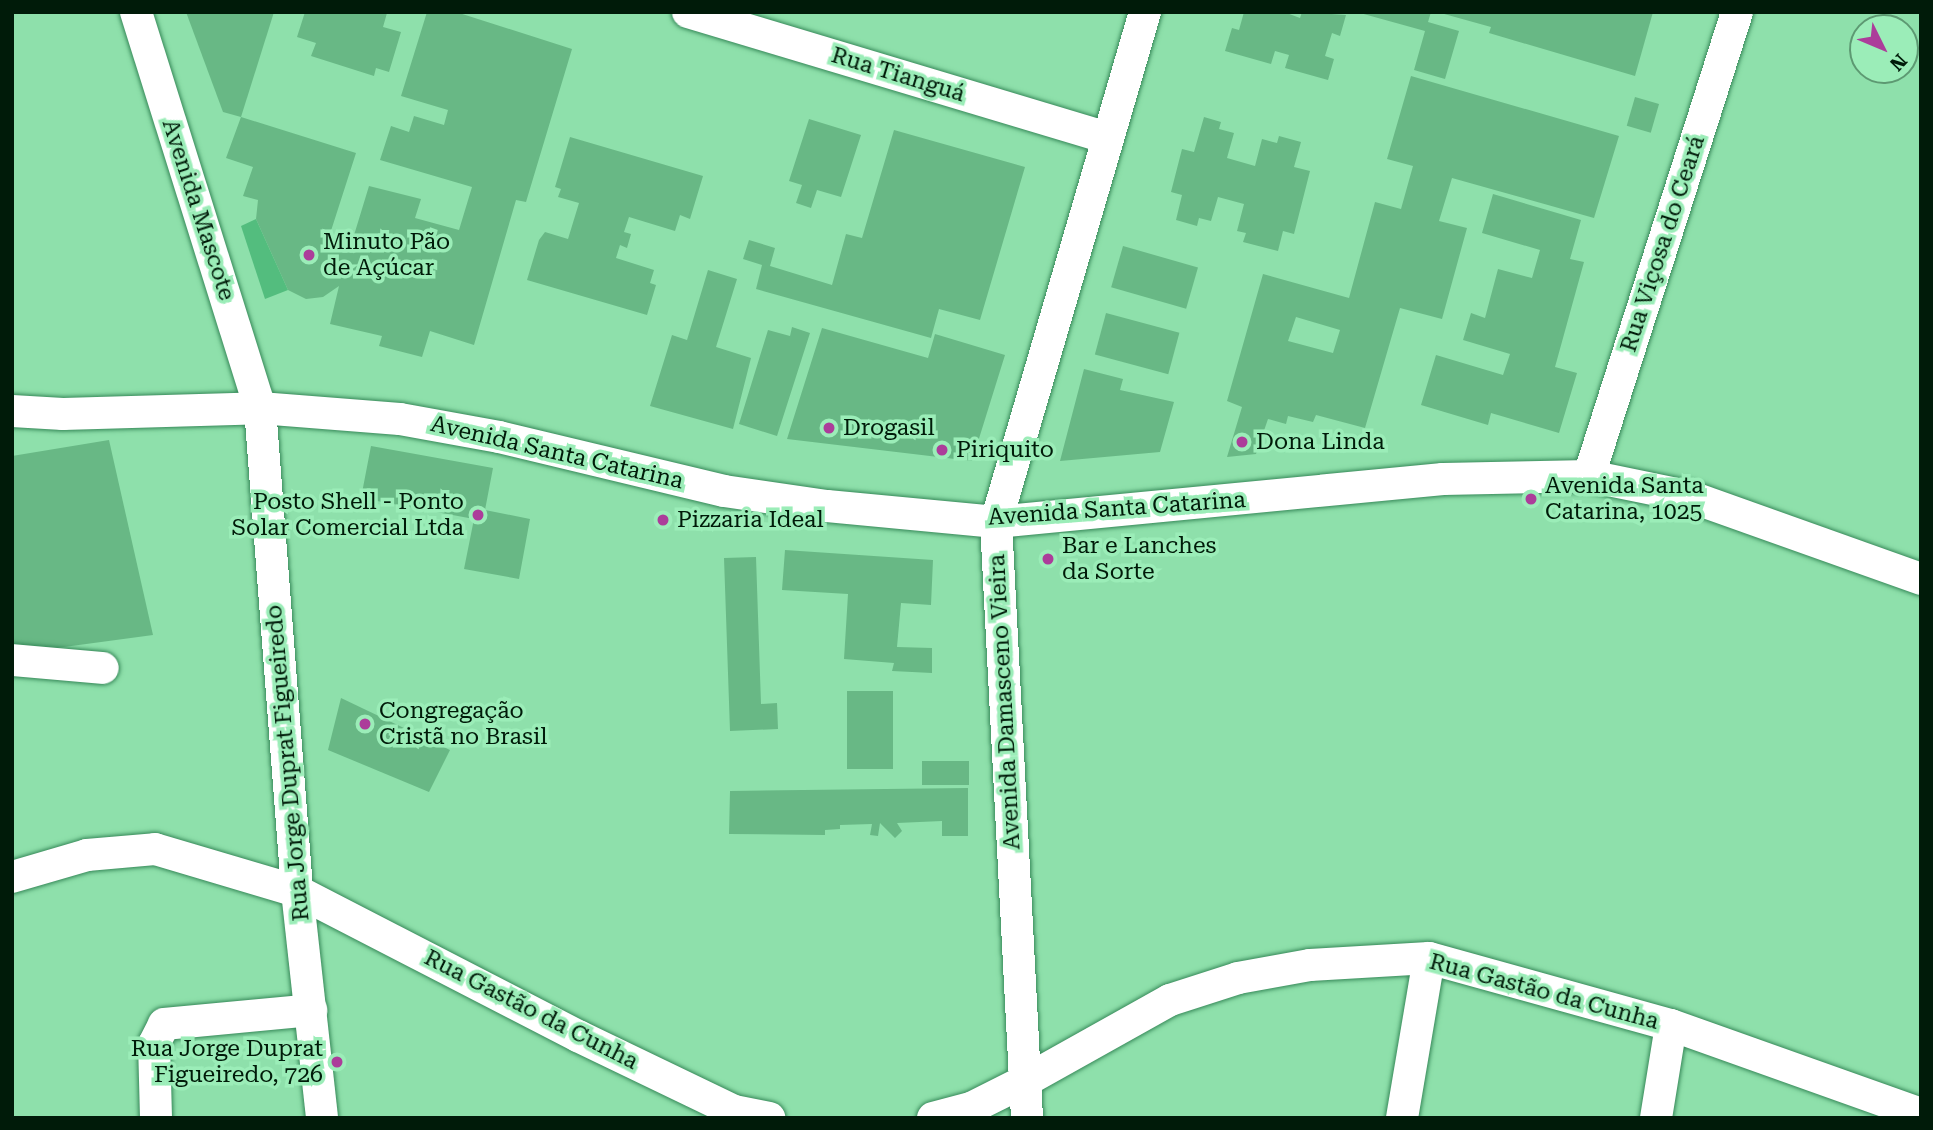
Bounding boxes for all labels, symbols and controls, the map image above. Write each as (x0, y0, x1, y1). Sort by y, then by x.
north arrow (1849, 14, 1919, 84)
street label: Rua Tianguá (828, 42, 968, 108)
text: N (1885, 49, 1912, 75)
street label: Avenida Mascote (156, 116, 240, 304)
street label: Rua Viçosa do Ceará (1615, 132, 1711, 356)
place label: Minuto Pão de Açúcar (323, 228, 450, 282)
marker: Minuto Pão de Açúcar (301, 247, 317, 263)
street label: Avenida Santa Catarina (428, 410, 686, 496)
place label: Drogasil (843, 414, 935, 442)
marker: Drogasil (821, 420, 837, 436)
place label: Dona Linda (1256, 428, 1385, 456)
marker: Dona Linda (1234, 434, 1250, 450)
place label: Piriquito (956, 436, 1054, 464)
marker: Piriquito (934, 442, 950, 458)
place label: Avenida Santa Catarina, 1025 (1545, 472, 1704, 526)
street label: Avenida Santa Catarina (987, 486, 1247, 532)
place label: Posto Shell - Ponto Solar Comercial Ltda (231, 488, 464, 542)
marker: Avenida Santa Catarina, 1025 (1523, 491, 1539, 507)
place label: Pizzaria Ideal (677, 506, 824, 534)
marker: Posto Shell - Ponto Solar Comercial Ltda (470, 507, 486, 523)
marker: Pizzaria Ideal (655, 512, 671, 528)
place label: Bar e Lanches da Sorte (1062, 532, 1216, 586)
marker: Bar e Lanches da Sorte (1040, 551, 1056, 567)
street label: Avenida Damasceno Vieira (983, 554, 1027, 850)
street label: Rua Jorge Duprat Figueiredo (260, 604, 316, 922)
place label: Congregação Cristã no Brasil (379, 697, 547, 751)
marker: Congregação Cristã no Brasil (357, 716, 373, 732)
street label: Rua Gastão da Cunha (419, 944, 643, 1076)
street label: Rua Gastão da Cunha (1426, 948, 1662, 1036)
place label: Rua Jorge Duprat Figueiredo, 726 (131, 1035, 323, 1089)
marker: Rua Jorge Duprat Figueiredo, 726 (329, 1054, 345, 1070)

